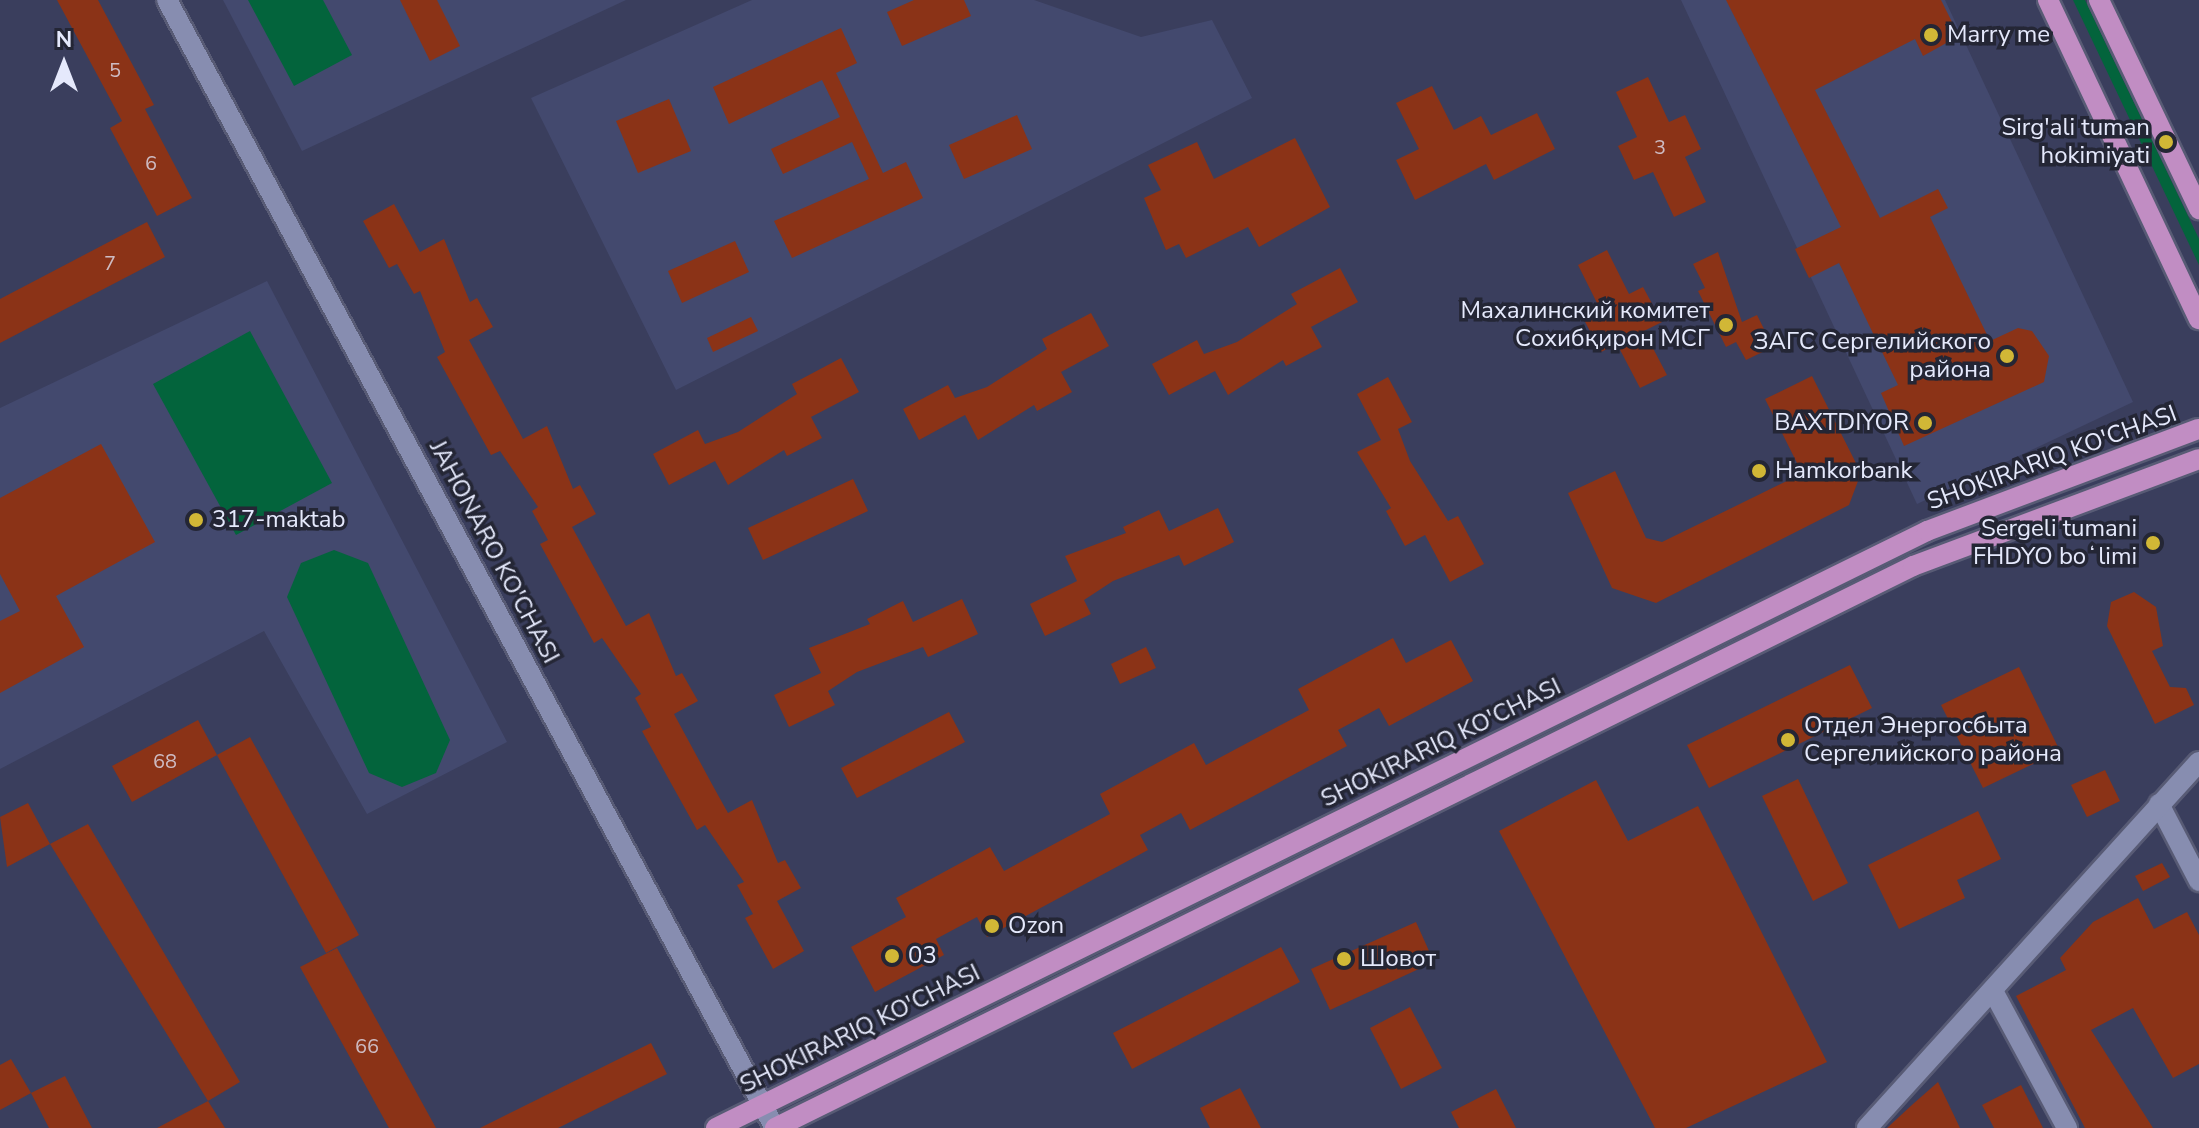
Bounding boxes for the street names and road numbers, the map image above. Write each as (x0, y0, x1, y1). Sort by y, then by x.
street label: SHOKIRARIQ KO'CHASI (1923, 399, 2181, 517)
street label: JAHONARO KO'CHASI (423, 436, 565, 668)
street label: SHOKIRARIQ KO'CHASI (1316, 672, 1566, 814)
street label: SHOKIRARIQ KO'CHASI (735, 958, 985, 1100)

